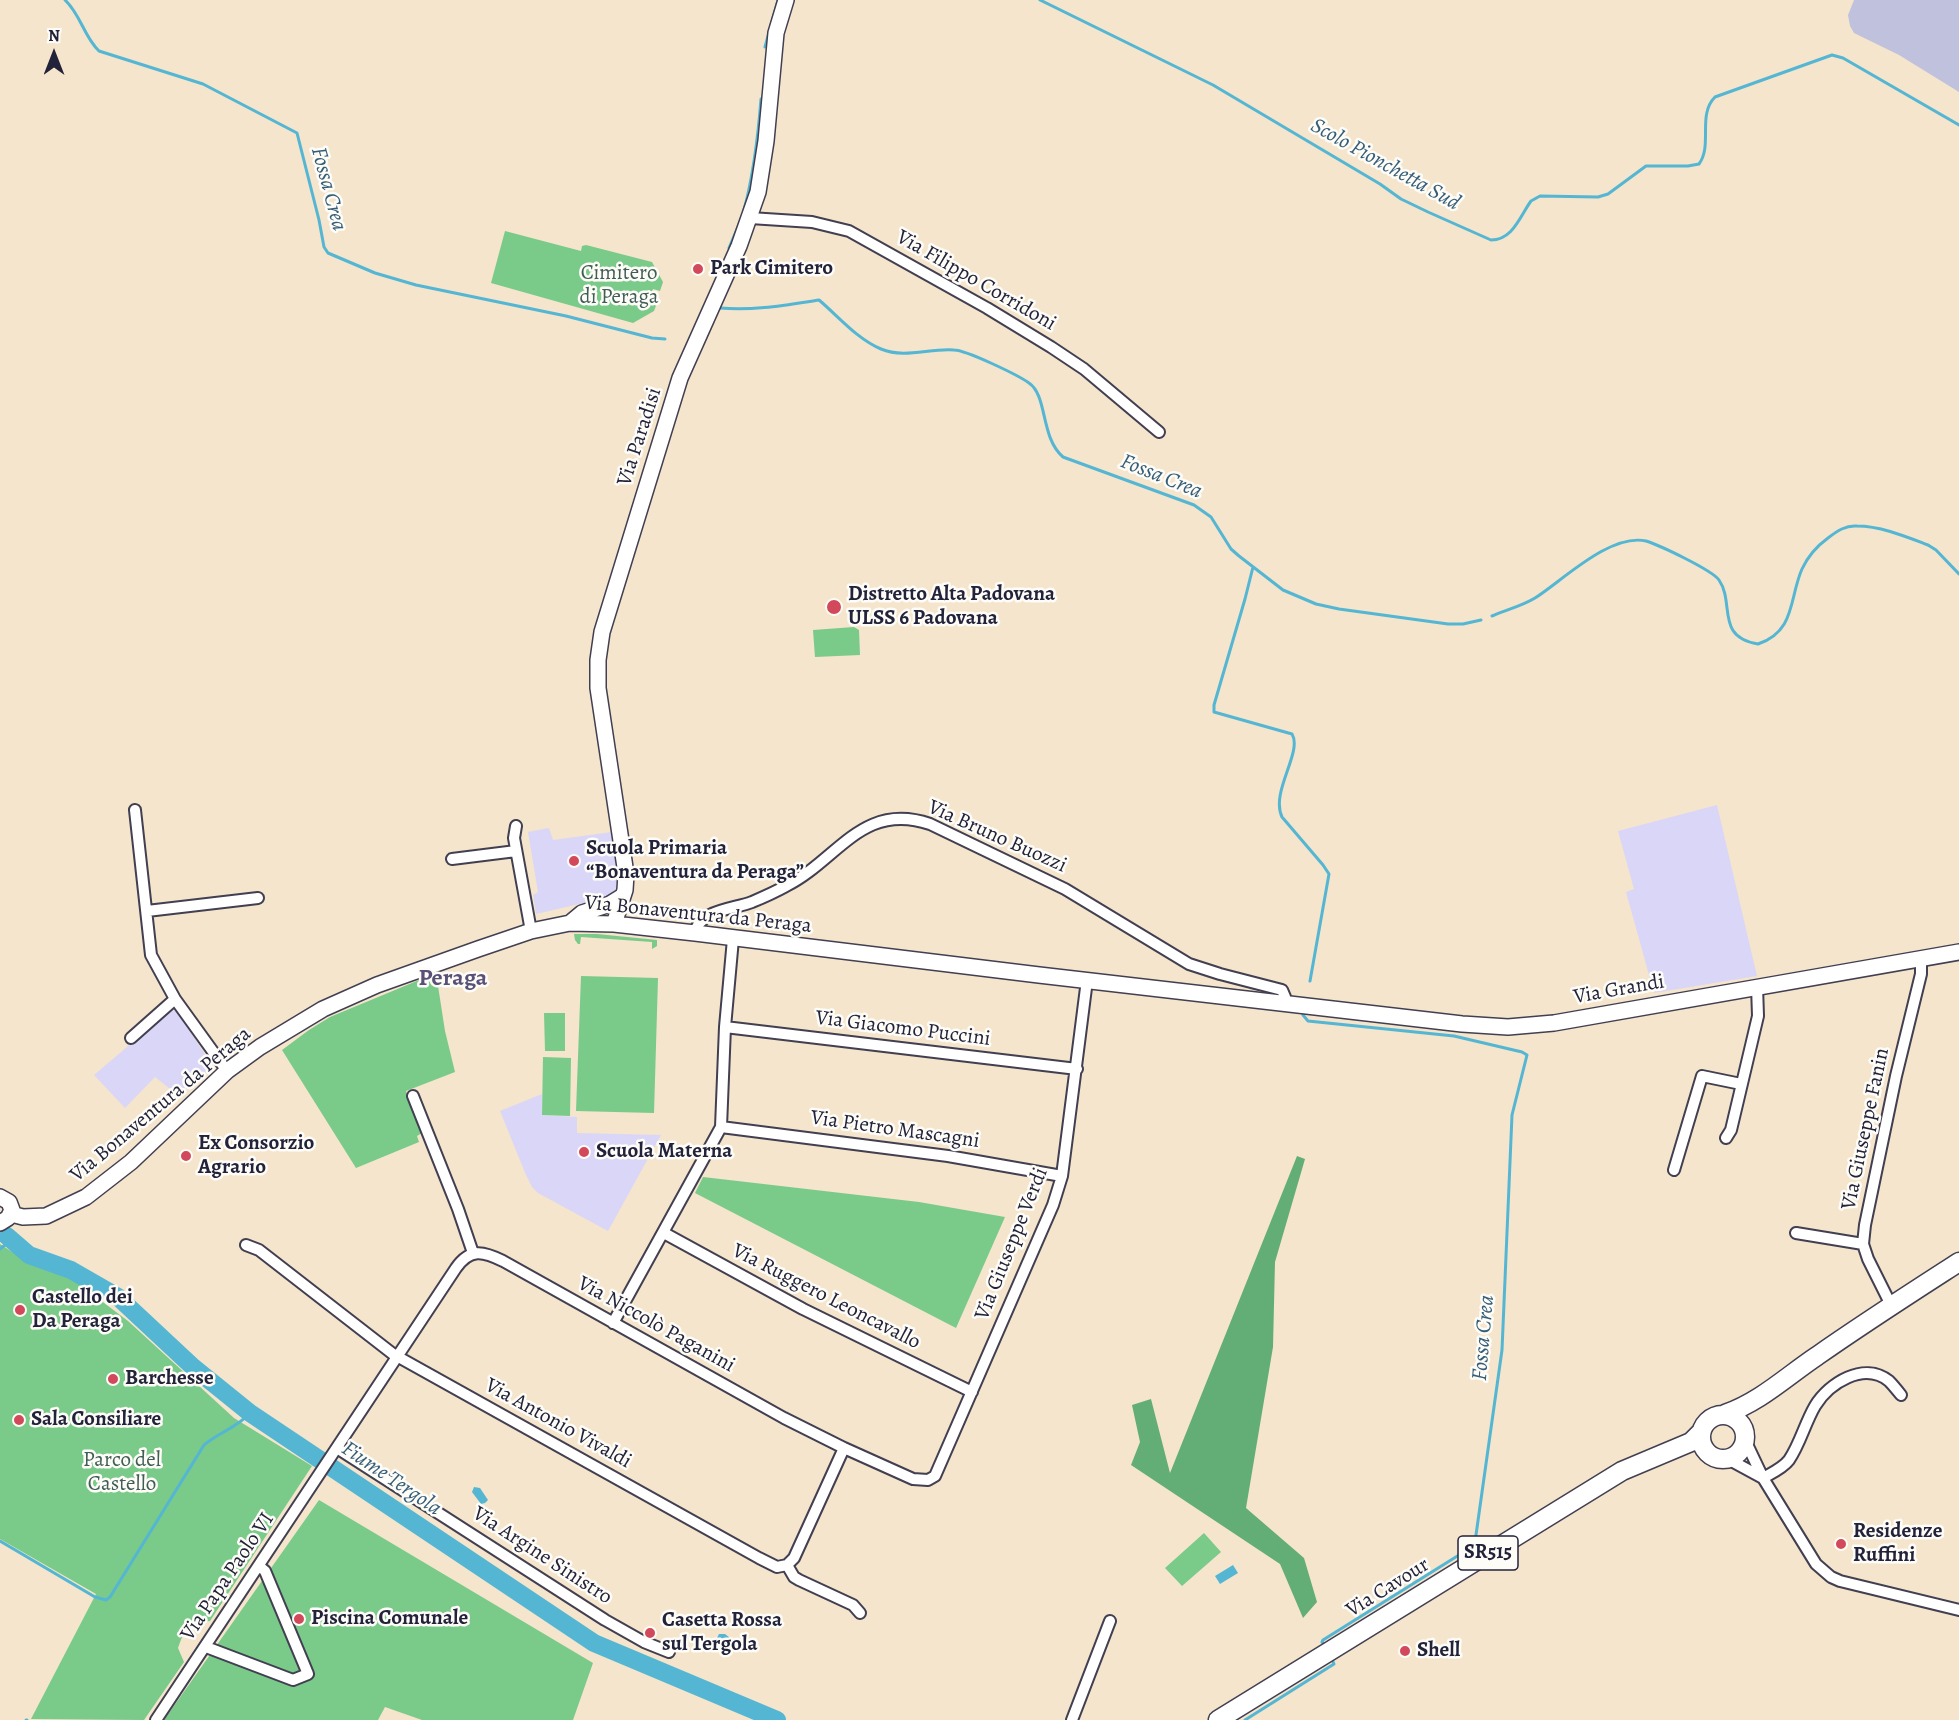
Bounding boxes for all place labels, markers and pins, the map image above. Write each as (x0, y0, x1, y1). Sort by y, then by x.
place label: Park Cimitero (710, 256, 833, 282)
marker: Park Cimitero (691, 262, 705, 276)
place label: Distretto Alta Padovana ULSS 6 Padovana (848, 582, 1055, 632)
marker: Distretto Alta Padovana ULSS 6 Padovana (825, 598, 843, 616)
place label: Scuola Primaria “Bonaventura da Peraga” (586, 836, 804, 886)
marker: Scuola Primaria “Bonaventura da Peraga” (567, 854, 581, 868)
place label: Ex Consorzio Agrario (198, 1131, 314, 1181)
place label: Scuola Materna (596, 1139, 733, 1165)
marker: Scuola Materna (577, 1145, 591, 1159)
marker: Ex Consorzio Agrario (179, 1149, 193, 1163)
place label: Castello dei Da Peraga (32, 1285, 133, 1335)
marker: Castello dei Da Peraga (13, 1303, 27, 1317)
place label: Barchesse (125, 1366, 214, 1392)
marker: Barchesse (106, 1372, 120, 1386)
place label: Sala Consiliare (31, 1407, 161, 1433)
marker: Sala Consiliare (12, 1413, 26, 1427)
place label: Residenze Ruffini (1853, 1519, 1942, 1569)
marker: Residenze Ruffini (1834, 1537, 1848, 1551)
place label: Piscina Comunale (311, 1606, 468, 1632)
place label: Casetta Rossa sul Tergola (662, 1608, 782, 1658)
marker: Piscina Comunale (292, 1612, 306, 1626)
marker: Casetta Rossa sul Tergola (643, 1626, 657, 1640)
place label: Shell (1417, 1638, 1460, 1664)
marker: Shell (1398, 1644, 1412, 1658)

